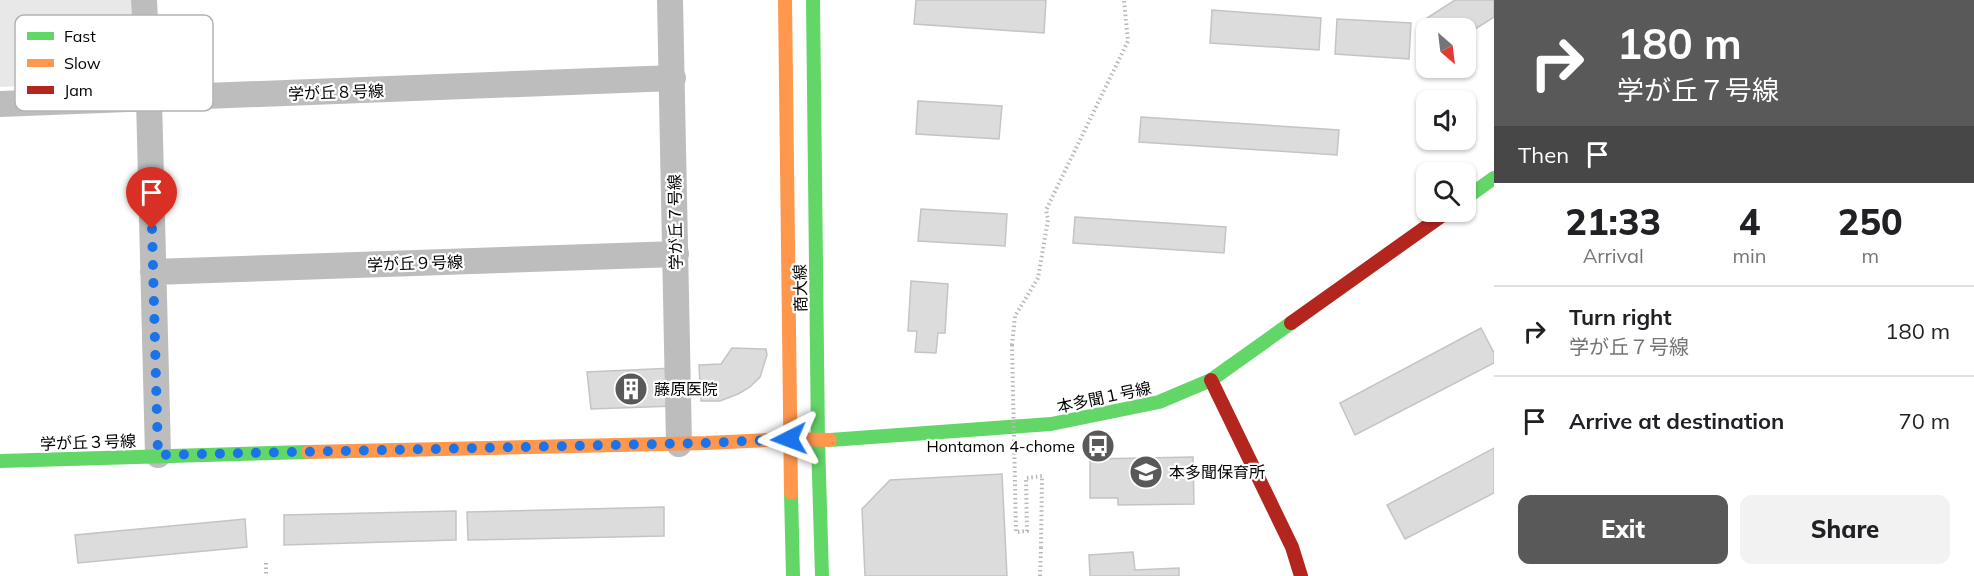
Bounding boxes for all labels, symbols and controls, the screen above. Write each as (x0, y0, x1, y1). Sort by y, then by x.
legend (15, 15, 213, 111)
text: 180 m (1617, 17, 1742, 70)
north arrow (1416, 18, 1476, 78)
map controls (1416, 18, 1476, 222)
icon: right (1518, 24, 1596, 102)
text: Fast (64, 26, 96, 46)
text: Slow (64, 53, 101, 73)
text: 学が丘７号線 (1617, 73, 1779, 107)
text: Jam (64, 80, 93, 100)
street label: 学が丘８号線 (288, 80, 384, 104)
button: sound (1416, 90, 1476, 150)
icon: arrive (1581, 138, 1614, 171)
text: Then (1518, 141, 1569, 169)
button: search (1416, 162, 1476, 222)
pin (126, 167, 177, 229)
street label: 学が丘７号線 (664, 174, 686, 270)
icon: arrive (135, 176, 168, 209)
text: 21:33 (1565, 199, 1661, 244)
text: 4 (1739, 199, 1760, 244)
text: 250 (1838, 199, 1903, 244)
text: Arrival (1583, 243, 1644, 268)
text: min (1732, 243, 1767, 268)
text: m (1861, 243, 1879, 268)
street label: 学が丘９号線 (367, 251, 463, 275)
street label: 商大線 (790, 264, 810, 312)
text: Turn right (1569, 303, 1672, 331)
icon: right (1518, 315, 1551, 348)
text: 180 m (1885, 317, 1950, 345)
text: 学が丘７号線 (1569, 334, 1689, 359)
building icon: 藤原医院 (613, 371, 649, 407)
street label: 本多聞１号線 (1055, 377, 1153, 417)
place label: 藤原医院 (654, 379, 718, 399)
icon: arrive (1518, 405, 1551, 438)
position arrow (757, 407, 821, 471)
text: Arrive at destination (1569, 407, 1784, 435)
text: 70 m (1899, 407, 1950, 435)
bus stop icon: Hontamon 4-chome (1080, 428, 1116, 464)
street label: 学が丘３号線 (40, 430, 136, 454)
place label: Hontamon 4-chome (926, 436, 1075, 456)
school or university icon: 本多聞保育所 (1128, 454, 1164, 490)
place label: 本多聞保育所 (1169, 462, 1265, 482)
button: Exit (1518, 495, 1728, 564)
button: Share (1740, 495, 1950, 564)

